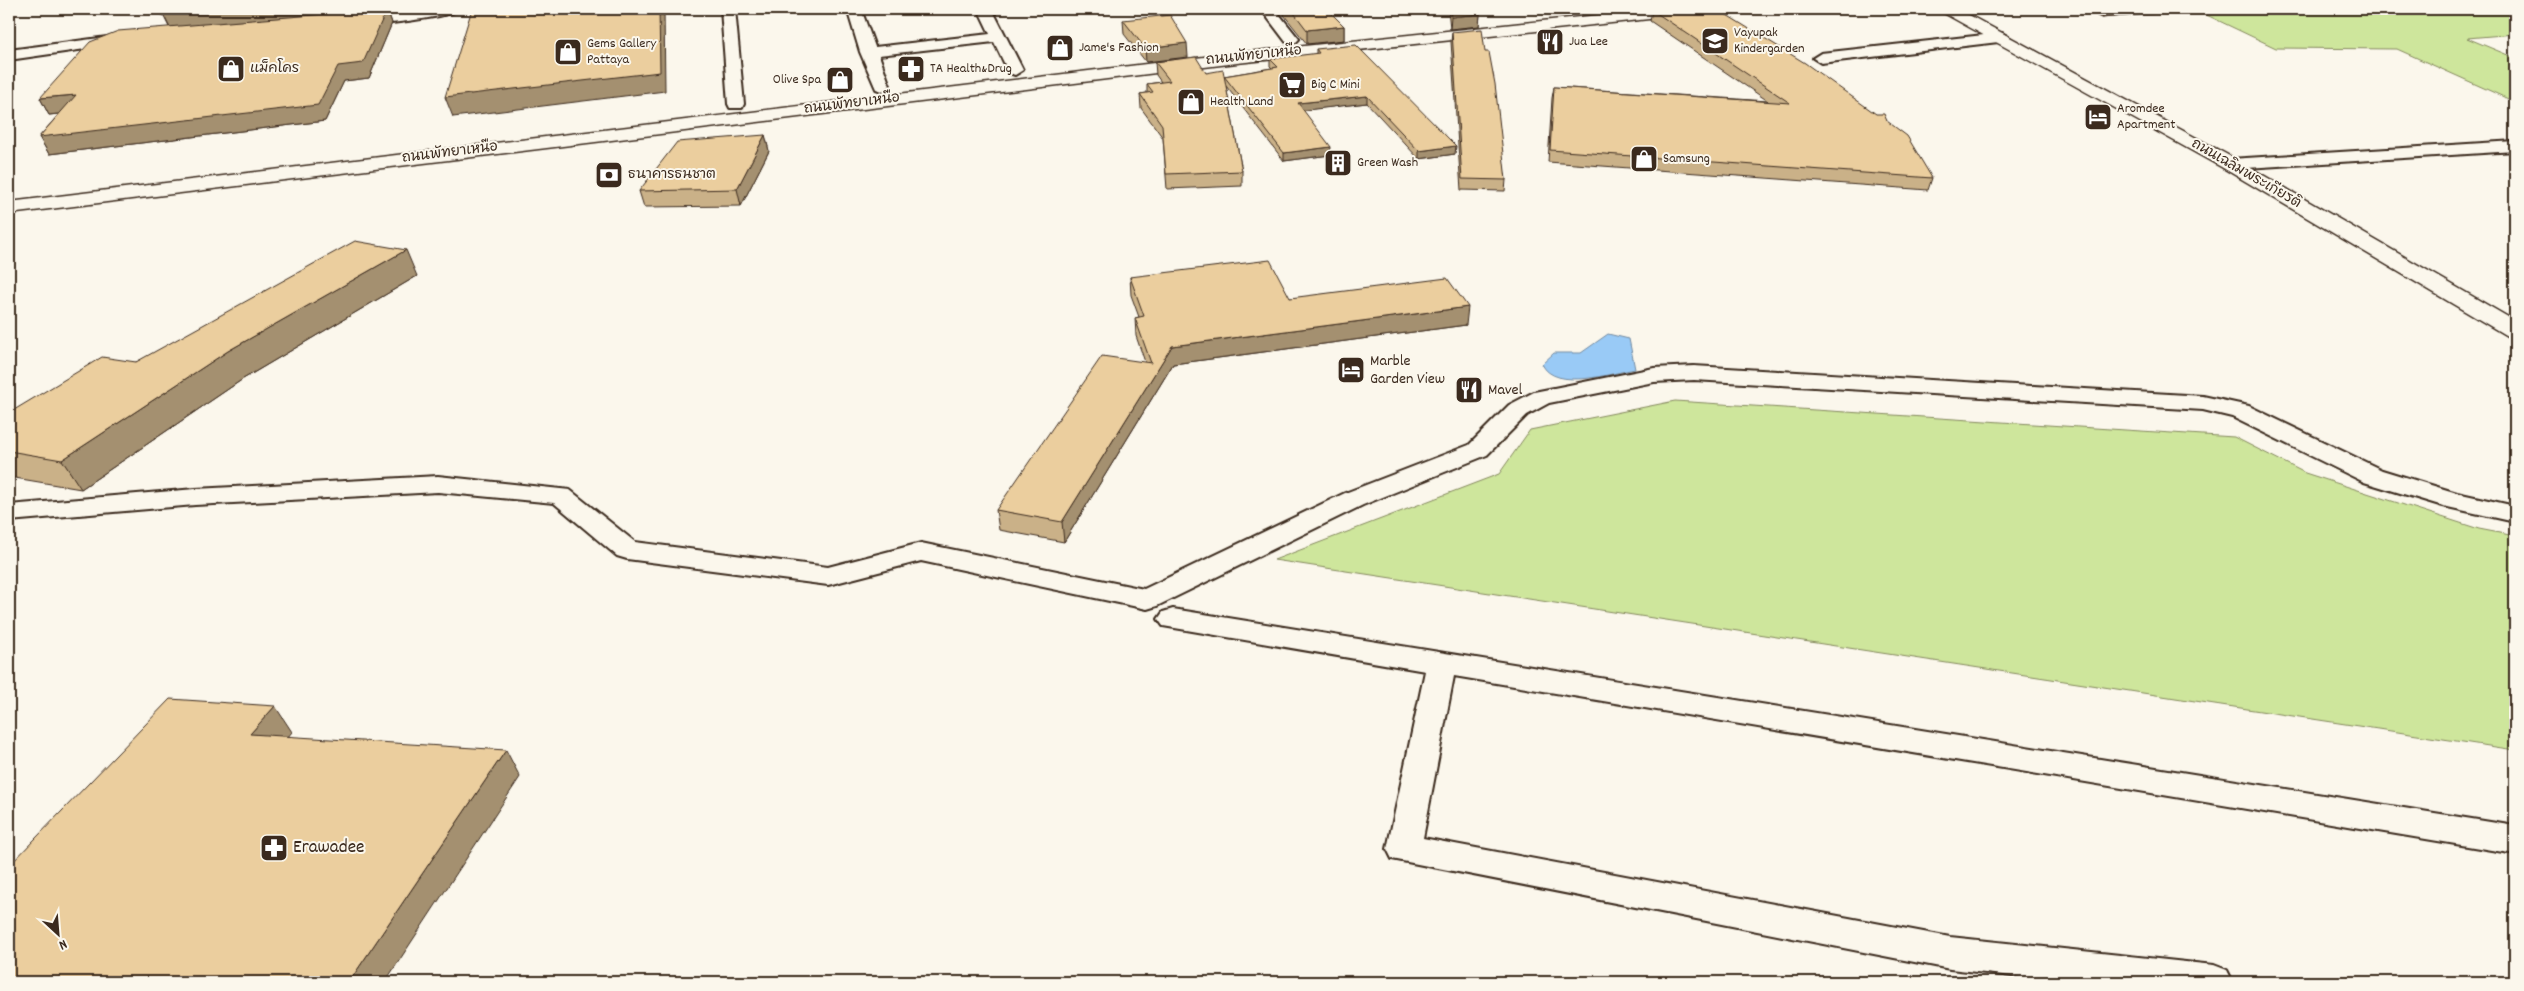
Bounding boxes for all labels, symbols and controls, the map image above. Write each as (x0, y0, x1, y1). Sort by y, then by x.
place label: Vayupak Kindergarden (1734, 23, 1805, 59)
school or university icon: Vayupak Kindergarden (1700, 26, 1730, 56)
restaurant icon: Jua Lee (1535, 27, 1565, 57)
place label: Jua Lee (1569, 32, 1608, 52)
shop icon: Jame's Fashion (1045, 33, 1075, 63)
place label: Gems Gallery Pattaya (587, 34, 657, 70)
shop icon: Gems Gallery Pattaya (553, 37, 583, 67)
place label: Jame's Fashion (1079, 38, 1159, 58)
street label: ถนนพัทยาเหนือ (1205, 41, 1303, 71)
shop icon: แม็คโคร (216, 54, 246, 84)
pharmacy icon: TA Health&Drug (896, 54, 926, 84)
place label: แม็คโคร (250, 58, 299, 79)
place label: TA Health&Drug (930, 59, 1012, 79)
shop icon: Olive Spa (825, 65, 855, 95)
place label: Olive Spa (773, 70, 821, 90)
supermarket icon: Big C Mini (1277, 70, 1307, 100)
place label: Big C Mini (1311, 75, 1360, 95)
shop icon: Health Land (1176, 87, 1206, 117)
street label: ถนนพัทยาเหนือ (803, 88, 901, 120)
place label: Health Land (1210, 92, 1273, 112)
place label: Aromdee Apartment (2117, 99, 2175, 135)
hotel icon: Aromdee Apartment (2083, 102, 2113, 132)
street label: ถนนเฉลิมพระเกียรติ (2187, 134, 2305, 214)
street label: ถนนพัทยาเหนือ (401, 137, 499, 169)
shop icon: Samsung (1629, 144, 1659, 174)
building icon: Green Wash (1323, 148, 1353, 178)
place label: Samsung (1663, 149, 1710, 169)
place label: Green Wash (1357, 153, 1418, 173)
bank icon: ธนาคารธนชาต (594, 160, 624, 190)
place label: ธนาคารธนชาต (628, 165, 716, 185)
place label: Marble Garden View (1370, 350, 1445, 391)
hotel icon: Marble Garden View (1336, 355, 1366, 385)
restaurant icon: Mavel (1454, 375, 1484, 405)
place label: Mavel (1488, 379, 1523, 402)
pharmacy icon: Erawadee (259, 833, 289, 863)
place label: Erawadee (293, 835, 364, 862)
north arrow (32, 908, 82, 958)
text: N (55, 933, 70, 954)

